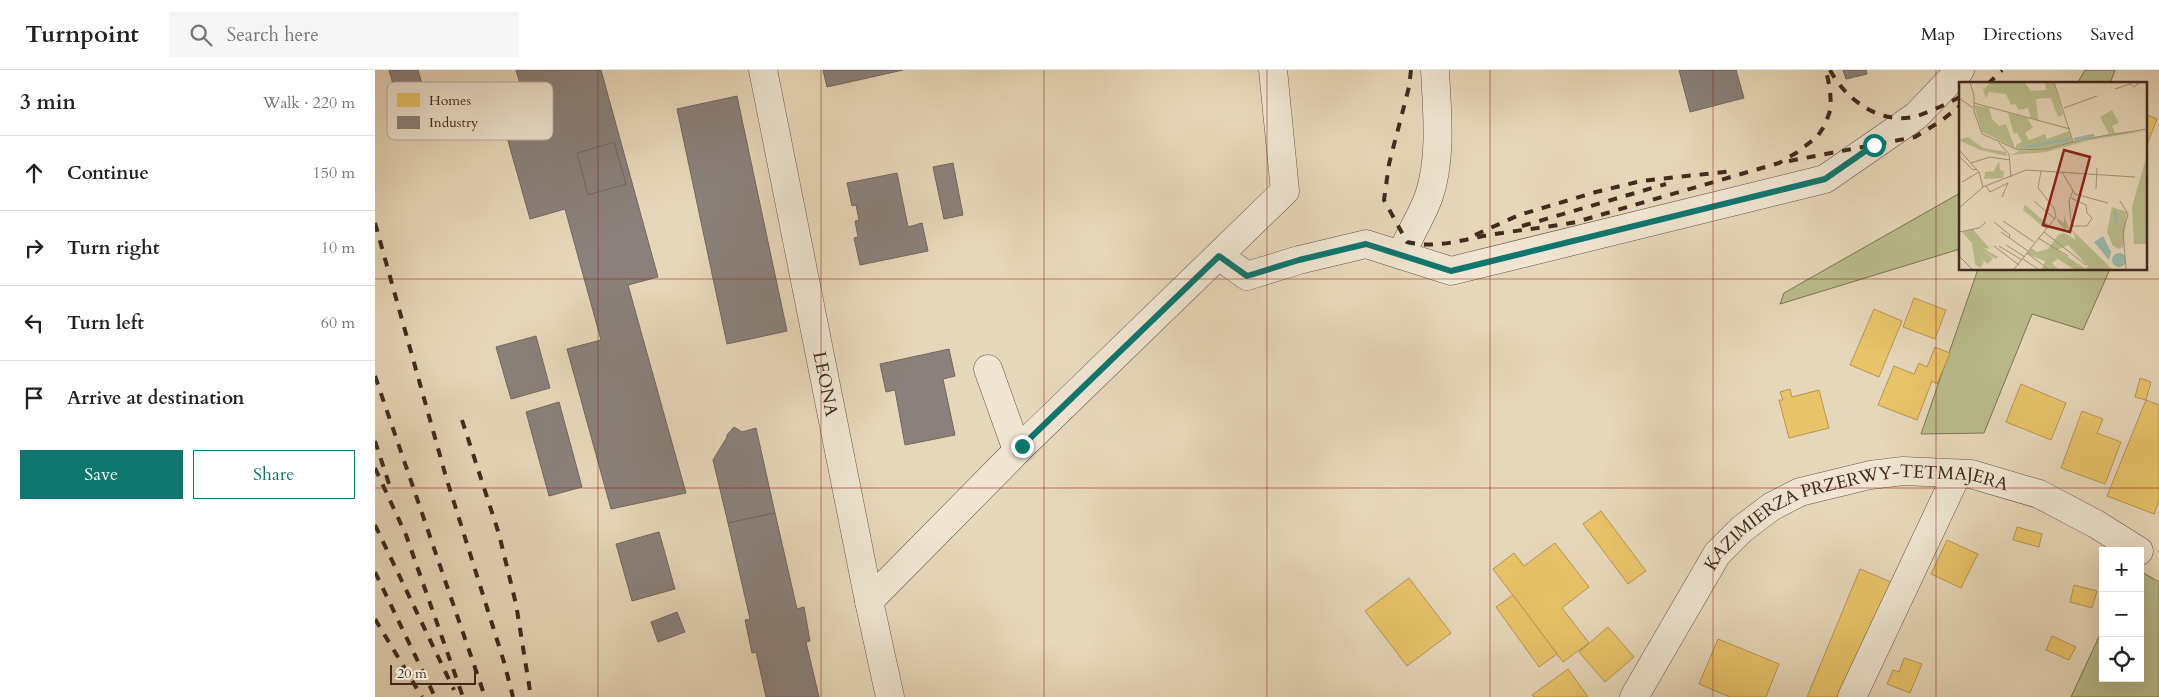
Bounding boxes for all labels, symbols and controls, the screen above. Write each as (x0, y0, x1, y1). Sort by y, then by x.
search box (169, 12, 519, 57)
text: Turnpoint (25, 18, 139, 51)
icon: search (187, 21, 215, 49)
text: Search here (227, 22, 319, 48)
text: Map (1921, 22, 1955, 47)
text: Directions (1983, 22, 2062, 47)
text: Saved (2090, 22, 2134, 47)
legend (387, 82, 553, 140)
inset map (1959, 82, 2147, 270)
text: 3 min (20, 88, 76, 117)
text: Homes (429, 91, 471, 110)
text: Walk · 220 m (263, 92, 355, 114)
text: Industry (429, 113, 479, 132)
route start (1863, 134, 1886, 157)
icon: ahead (20, 159, 48, 187)
text: Continue (67, 160, 149, 186)
text: 150 m (313, 162, 355, 184)
icon: right (20, 234, 48, 262)
text: Turn right (67, 235, 159, 261)
text: 10 m (321, 237, 355, 259)
icon: left (20, 309, 48, 337)
text: Turn left (67, 310, 144, 336)
text: 60 m (321, 312, 355, 334)
street label: LEONA (807, 349, 844, 419)
icon: arrive (20, 384, 48, 412)
text: Arrive at destination (67, 385, 244, 411)
route end (1011, 435, 1034, 458)
button: Save (20, 450, 183, 499)
button: Share (193, 450, 355, 499)
street label: KAZIMIERZA PRZERWY-TETMAJERA (1698, 458, 2012, 575)
map controls (2099, 547, 2144, 682)
button: + (2099, 547, 2144, 592)
button: − (2099, 592, 2144, 637)
button: locate (2099, 637, 2144, 682)
scale bar (390, 662, 476, 685)
text: 20 m (397, 664, 427, 683)

